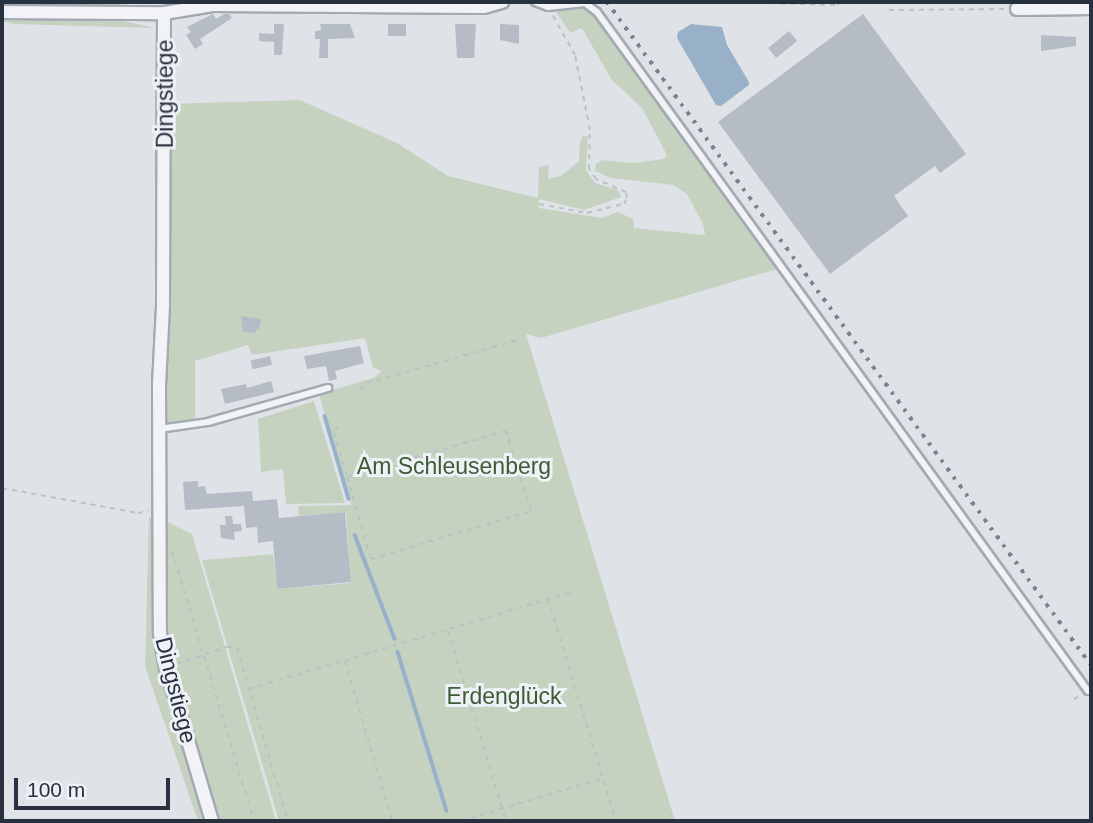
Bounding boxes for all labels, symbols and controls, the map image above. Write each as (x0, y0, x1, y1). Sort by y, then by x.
street label: Dingstiege (151, 40, 179, 148)
park label: Am Schleusenberg (357, 452, 551, 480)
street label: Dingstiege (149, 634, 203, 746)
park label: Erdenglück (446, 682, 562, 710)
scale bar (18, 764, 173, 808)
text: 100 m (27, 778, 85, 801)

